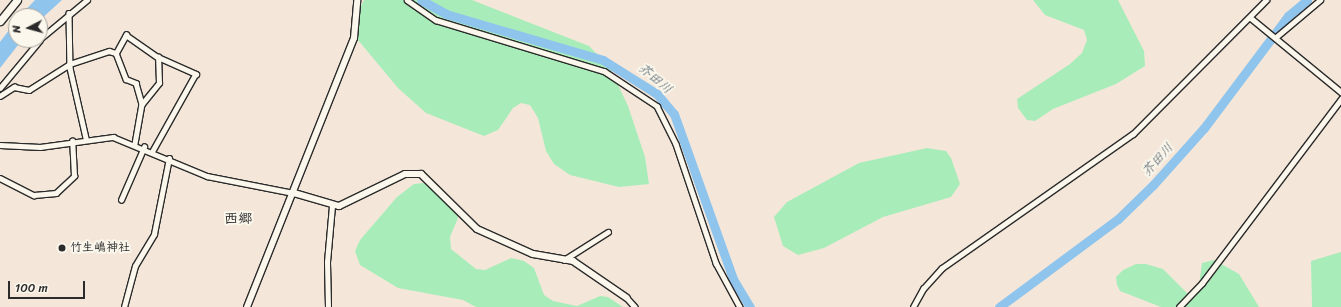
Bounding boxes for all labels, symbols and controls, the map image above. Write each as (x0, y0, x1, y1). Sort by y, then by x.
north arrow (8, 8, 48, 48)
text: N (7, 24, 26, 34)
water label: 芥田川 (635, 60, 675, 98)
water label: 芥田川 (1139, 140, 1177, 180)
district label: 西郷 (224, 211, 252, 227)
place label: 竹生嶋神社 (70, 241, 130, 255)
marker: 竹生嶋神社 (57, 243, 67, 253)
scale bar (10, 273, 87, 299)
text: 100 m (15, 277, 48, 299)

